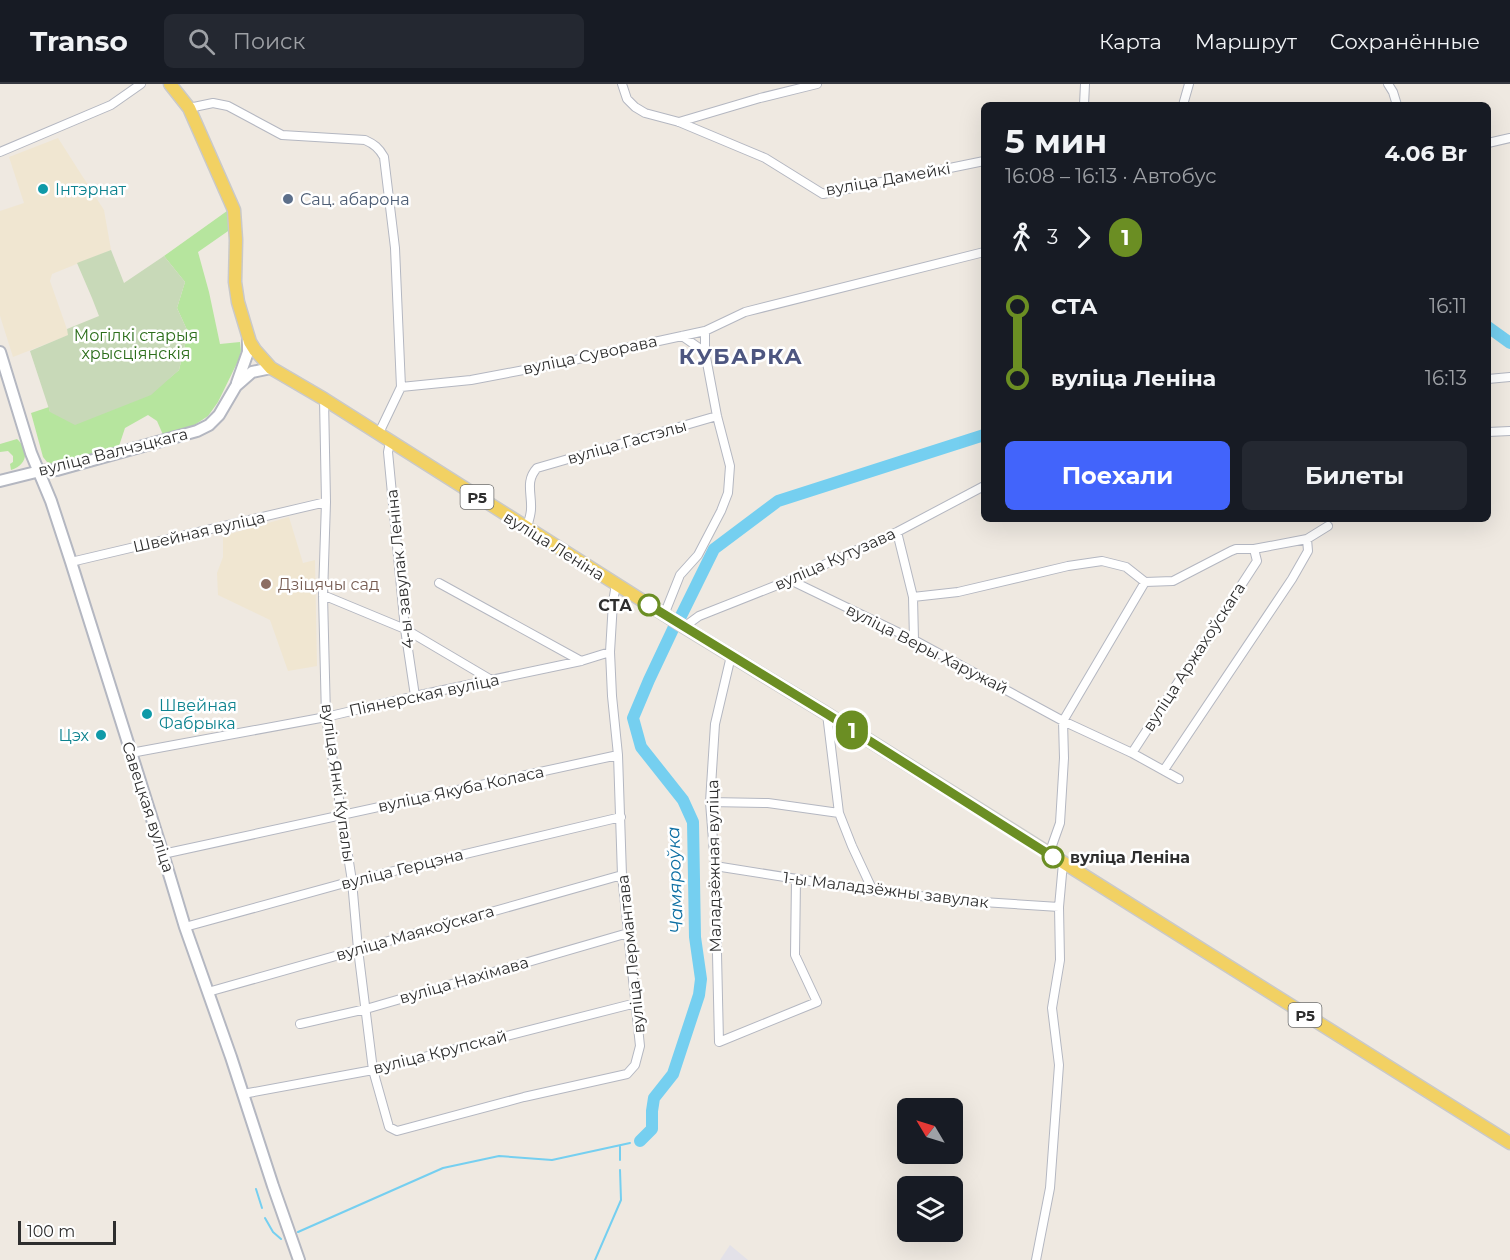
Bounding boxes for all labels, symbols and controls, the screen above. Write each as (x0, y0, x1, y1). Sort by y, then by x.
search box (164, 14, 584, 68)
text: Transo (30, 24, 128, 58)
icon: search (185, 25, 218, 58)
text: Поиск (233, 28, 305, 55)
text: Карта (1099, 29, 1162, 54)
text: Маршрут (1195, 29, 1297, 54)
text: Сохранённые (1330, 29, 1480, 54)
text: 5 мин (1005, 121, 1107, 161)
text: 4.06 Br (1384, 140, 1467, 167)
street label: вуліца Дамейкі (824, 159, 952, 199)
text: 16:08 – 16:13 · Автобус (1005, 164, 1217, 188)
place label: Інтэрнат (55, 180, 127, 199)
marker: Інтэрнат (36, 182, 50, 196)
place label: Сац. абарона (300, 190, 410, 209)
marker: Сац. абарона (281, 192, 295, 206)
icon: walk (1005, 221, 1038, 254)
icon: forward (1067, 221, 1100, 254)
text: 3 (1047, 225, 1058, 249)
text: 1 (1121, 225, 1130, 250)
text: СТА (1051, 293, 1098, 320)
text: 16:11 (1429, 294, 1467, 318)
park label: Могілкі старыя хрысціянскія (74, 326, 198, 363)
street label: вуліца Суворава (521, 331, 659, 379)
district label: КУБАРКА (679, 343, 803, 370)
text: вуліца Леніна (1051, 365, 1216, 392)
text: 16:13 (1425, 366, 1467, 390)
street label: вуліца Гастэлы (565, 416, 689, 468)
street label: вуліца Валчэцкага (36, 424, 190, 480)
button: Поехали (1005, 441, 1230, 510)
button: Билеты (1242, 441, 1467, 510)
road number: Р5 (460, 485, 494, 509)
street label: 4-ы завулак Леніна (382, 488, 418, 650)
street label: вуліца Леніна (500, 507, 608, 585)
street label: Швейная вуліца (131, 508, 267, 556)
street label: вуліца Кутузава (772, 524, 898, 594)
place label: Дзіцячы сад (278, 575, 379, 594)
marker: Дзіцячы сад (259, 577, 273, 591)
street label: вуліца Аржахоўскага (1139, 579, 1249, 735)
marker: СТА (638, 594, 660, 616)
place label: СТА (598, 596, 632, 615)
street label: вуліца Веры Харужай (843, 600, 1011, 698)
street label: Піянерская вуліца (347, 670, 501, 720)
place label: Швейная Фабрыка (159, 696, 237, 733)
street label: вуліца Янкі Купалы (317, 702, 359, 864)
marker: Швейная Фабрыка (140, 707, 154, 721)
line badge: 1 (832, 710, 872, 750)
text: 1 (848, 718, 856, 743)
place label: Цэх (58, 726, 90, 745)
marker: Цэх (94, 728, 108, 742)
street label: Савецкая вуліца (118, 739, 178, 875)
street label: вуліца Якуба Коласа (376, 762, 546, 816)
street label: Маладзёжная вуліца (703, 779, 725, 953)
water label: Чамяроўка (662, 826, 688, 934)
street label: вуліца Герцэна (339, 845, 465, 893)
marker: вуліца Леніна (1042, 846, 1064, 868)
place label: вуліца Леніна (1070, 848, 1190, 867)
street label: 1-ы Маладзёжны завулак (782, 868, 991, 912)
street label: вуліца Лермантава (613, 874, 649, 1034)
street label: вуліца Маякоўскага (334, 901, 496, 965)
street label: вуліца Нахімава (397, 952, 531, 1008)
road number: Р5 (1288, 1003, 1322, 1027)
street label: вуліца Крупскай (371, 1026, 509, 1078)
north arrow (897, 1098, 963, 1164)
map controls (897, 1098, 963, 1242)
button: layers (897, 1176, 963, 1242)
scale bar (18, 1218, 116, 1246)
text: 100 m (27, 1222, 75, 1241)

